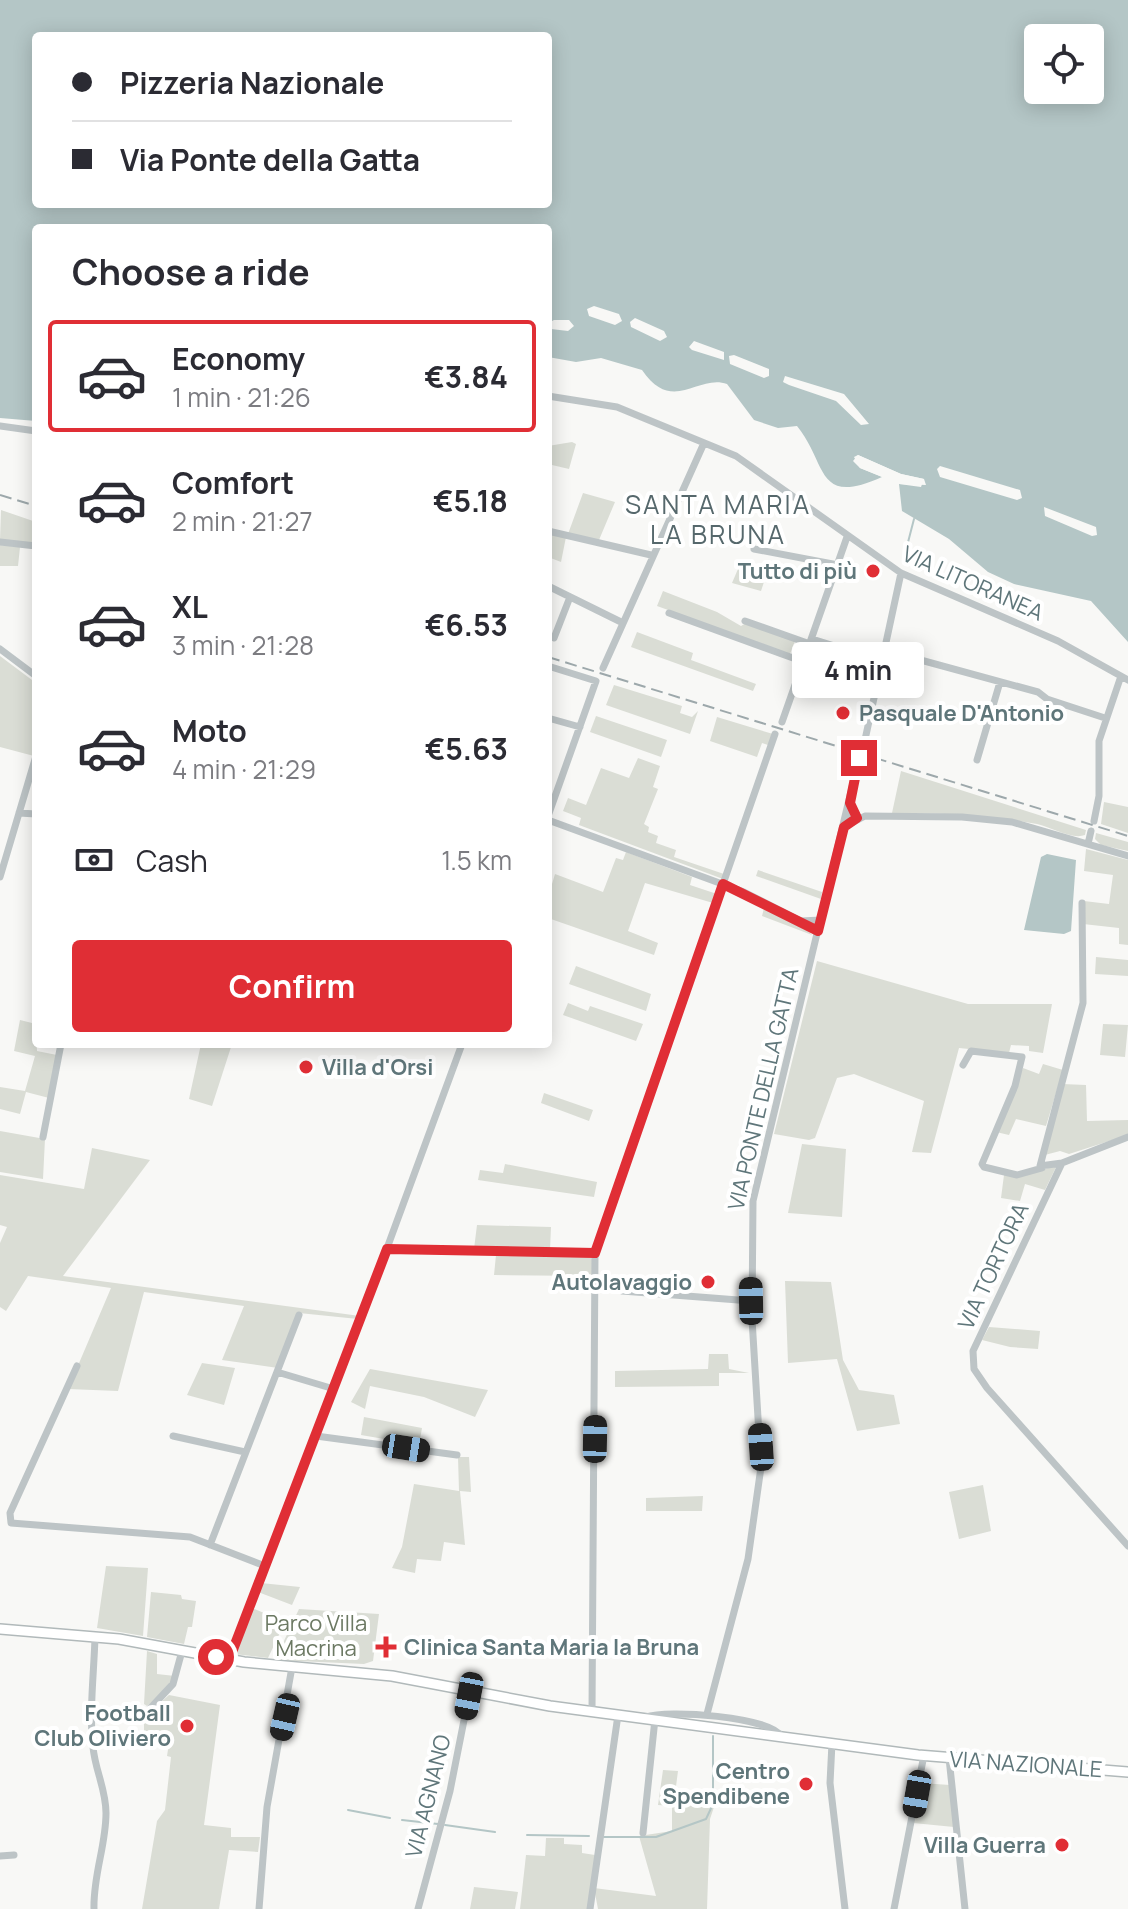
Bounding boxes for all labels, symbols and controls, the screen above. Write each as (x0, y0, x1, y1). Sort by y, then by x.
map controls (1024, 24, 1104, 104)
button: locate (1024, 24, 1104, 104)
text: Pizzeria Nazionale (120, 62, 384, 103)
text: Via Ponte della Gatta (120, 139, 420, 180)
text: Choose a ride (72, 247, 310, 296)
text: Economy (172, 338, 305, 379)
icon: car (76, 340, 148, 412)
text: €3.84 (424, 356, 508, 397)
text: 1 min · 21:26 (172, 379, 311, 415)
text: Comfort (172, 462, 294, 503)
icon: car (76, 464, 148, 536)
text: €5.18 (433, 480, 508, 521)
district label: SANTA MARIA LA BRUNA (625, 486, 811, 552)
text: 2 min · 21:27 (172, 503, 312, 539)
street label: VIA LITORANEA (898, 538, 1048, 628)
place label: Tutto di più (738, 556, 857, 586)
marker: Tutto di più (864, 562, 882, 580)
text: XL (172, 586, 208, 627)
icon: car (76, 588, 148, 660)
text: €6.53 (425, 604, 508, 645)
text: 3 min · 21:28 (172, 627, 314, 663)
callout: 4 min (793, 642, 925, 698)
text: 4 min (824, 652, 892, 688)
place label: Pasquale D'Antonio (859, 698, 1064, 728)
marker: Pasquale D'Antonio (834, 704, 852, 722)
text: Moto (172, 710, 247, 751)
icon: car (76, 712, 148, 784)
text: €5.63 (425, 728, 508, 769)
route end (841, 740, 877, 776)
text: 4 min · 21:29 (172, 751, 316, 787)
icon: cash (72, 838, 116, 882)
text: Cash (136, 840, 208, 881)
text: 1.5 km (441, 842, 512, 878)
button: Confirm (72, 940, 512, 1032)
street label: VIA PONTE DELLA GATTA (720, 965, 806, 1213)
place label: Villa d'Orsi (322, 1052, 433, 1082)
marker: Villa d'Orsi (297, 1058, 315, 1076)
street label: VIA TORTORA (951, 1198, 1035, 1334)
place label: Autolavaggio (552, 1267, 692, 1297)
marker: Autolavaggio (699, 1273, 717, 1291)
car (739, 1277, 763, 1325)
car (583, 1415, 607, 1463)
car (747, 1422, 775, 1472)
car (380, 1432, 432, 1464)
park label: Parco Villa Macrina (265, 1608, 367, 1663)
place label: Clinica Santa Maria la Bruna (404, 1632, 699, 1662)
marker: Clinica Santa Maria la Bruna (375, 1636, 397, 1658)
route start (198, 1639, 234, 1675)
car (453, 1670, 485, 1722)
car (268, 1691, 302, 1743)
place label: Football Club Oliviero (34, 1698, 171, 1753)
marker: Football Club Oliviero (178, 1717, 196, 1735)
street label: VIA AGNANO (398, 1731, 458, 1861)
street label: VIA NAZIONALE (949, 1744, 1103, 1784)
place label: Centro Spendibene (662, 1756, 790, 1811)
car (901, 1768, 933, 1820)
marker: Centro Spendibene (797, 1775, 815, 1793)
place label: Villa Guerra (924, 1830, 1046, 1860)
marker: Villa Guerra (1053, 1836, 1071, 1854)

